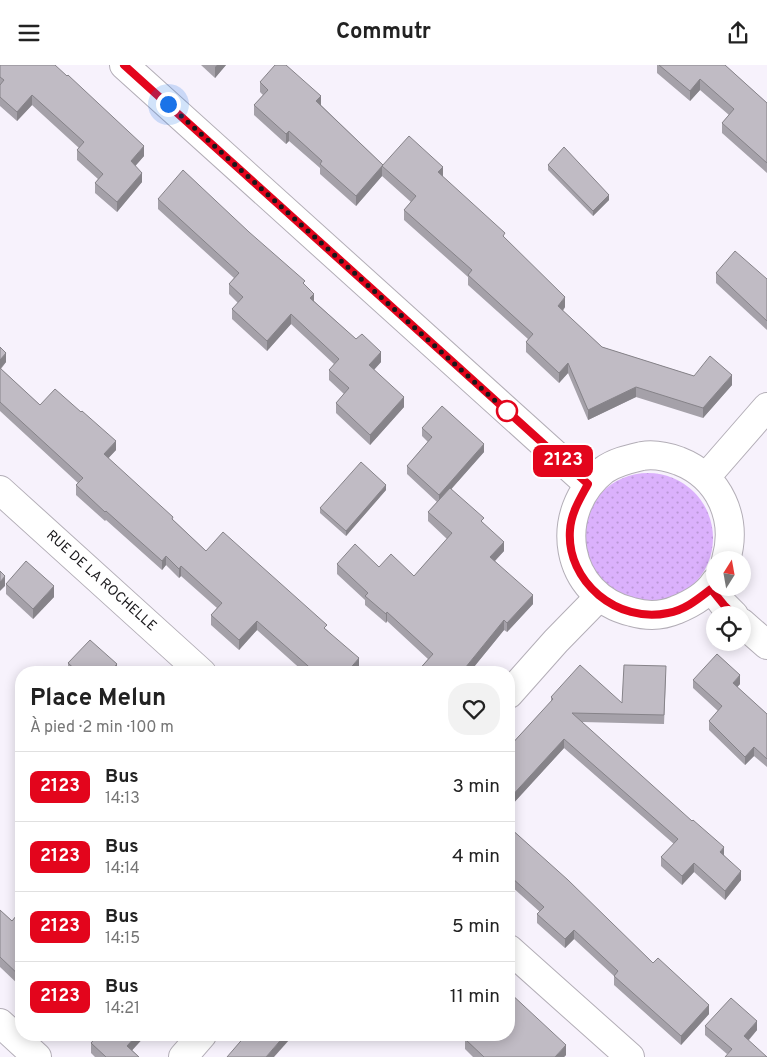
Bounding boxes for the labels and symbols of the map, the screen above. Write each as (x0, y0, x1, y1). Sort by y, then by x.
your location (156, 92, 181, 117)
unlabelled marker (496, 400, 518, 422)
line badge: 2123 (528, 445, 598, 477)
street label: RUE DE LA ROCHELLE (42, 527, 160, 635)
north arrow (706, 551, 751, 596)

